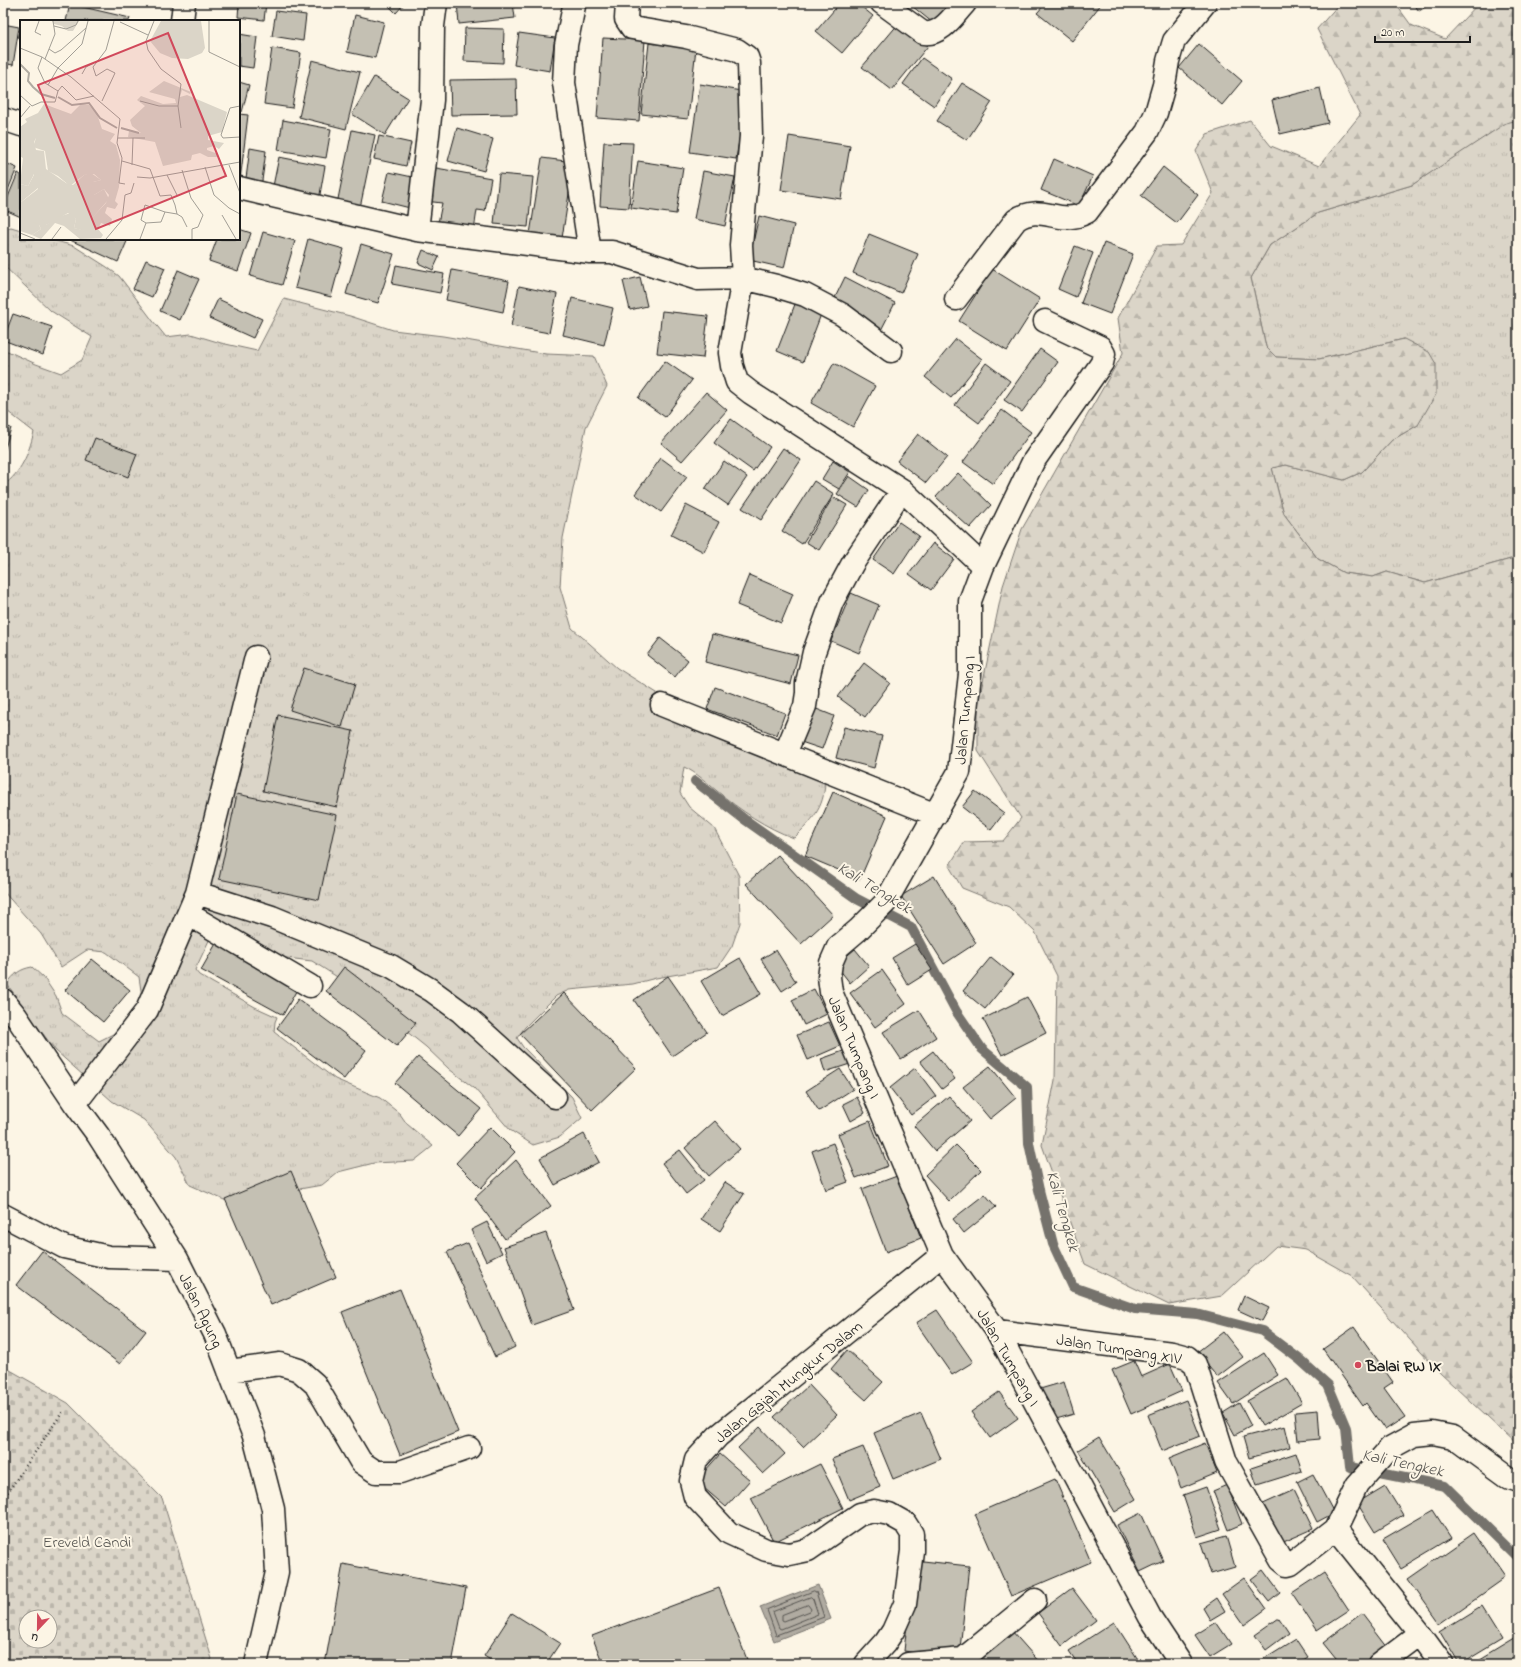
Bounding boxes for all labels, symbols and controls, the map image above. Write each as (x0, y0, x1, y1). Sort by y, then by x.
scale bar (1375, 18, 1470, 44)
inset map (20, 20, 240, 240)
text: 20 m (1381, 24, 1404, 42)
street label: Jalan Tumpang I (949, 655, 983, 766)
water label: Kali Tengkek (832, 856, 917, 922)
street label: Jalan Tumpang I (821, 993, 886, 1103)
water label: Kali Tengkek (1038, 1168, 1086, 1256)
street label: Jalan Agung (172, 1269, 229, 1353)
street label: Jalan Tumpang I (969, 1305, 1045, 1411)
street label: Jalan Gajah Mungkur Dalam (710, 1315, 868, 1450)
street label: Jalan Tumpang XIV (1054, 1328, 1183, 1372)
place label: Balai RW IX (1365, 1355, 1443, 1379)
marker: Balai RW IX (1353, 1360, 1363, 1370)
water label: Kali Tengkek (1359, 1443, 1447, 1486)
park label: Ereveld Candi (43, 1531, 131, 1555)
north arrow (18, 1609, 58, 1649)
text: U (28, 1629, 41, 1646)

